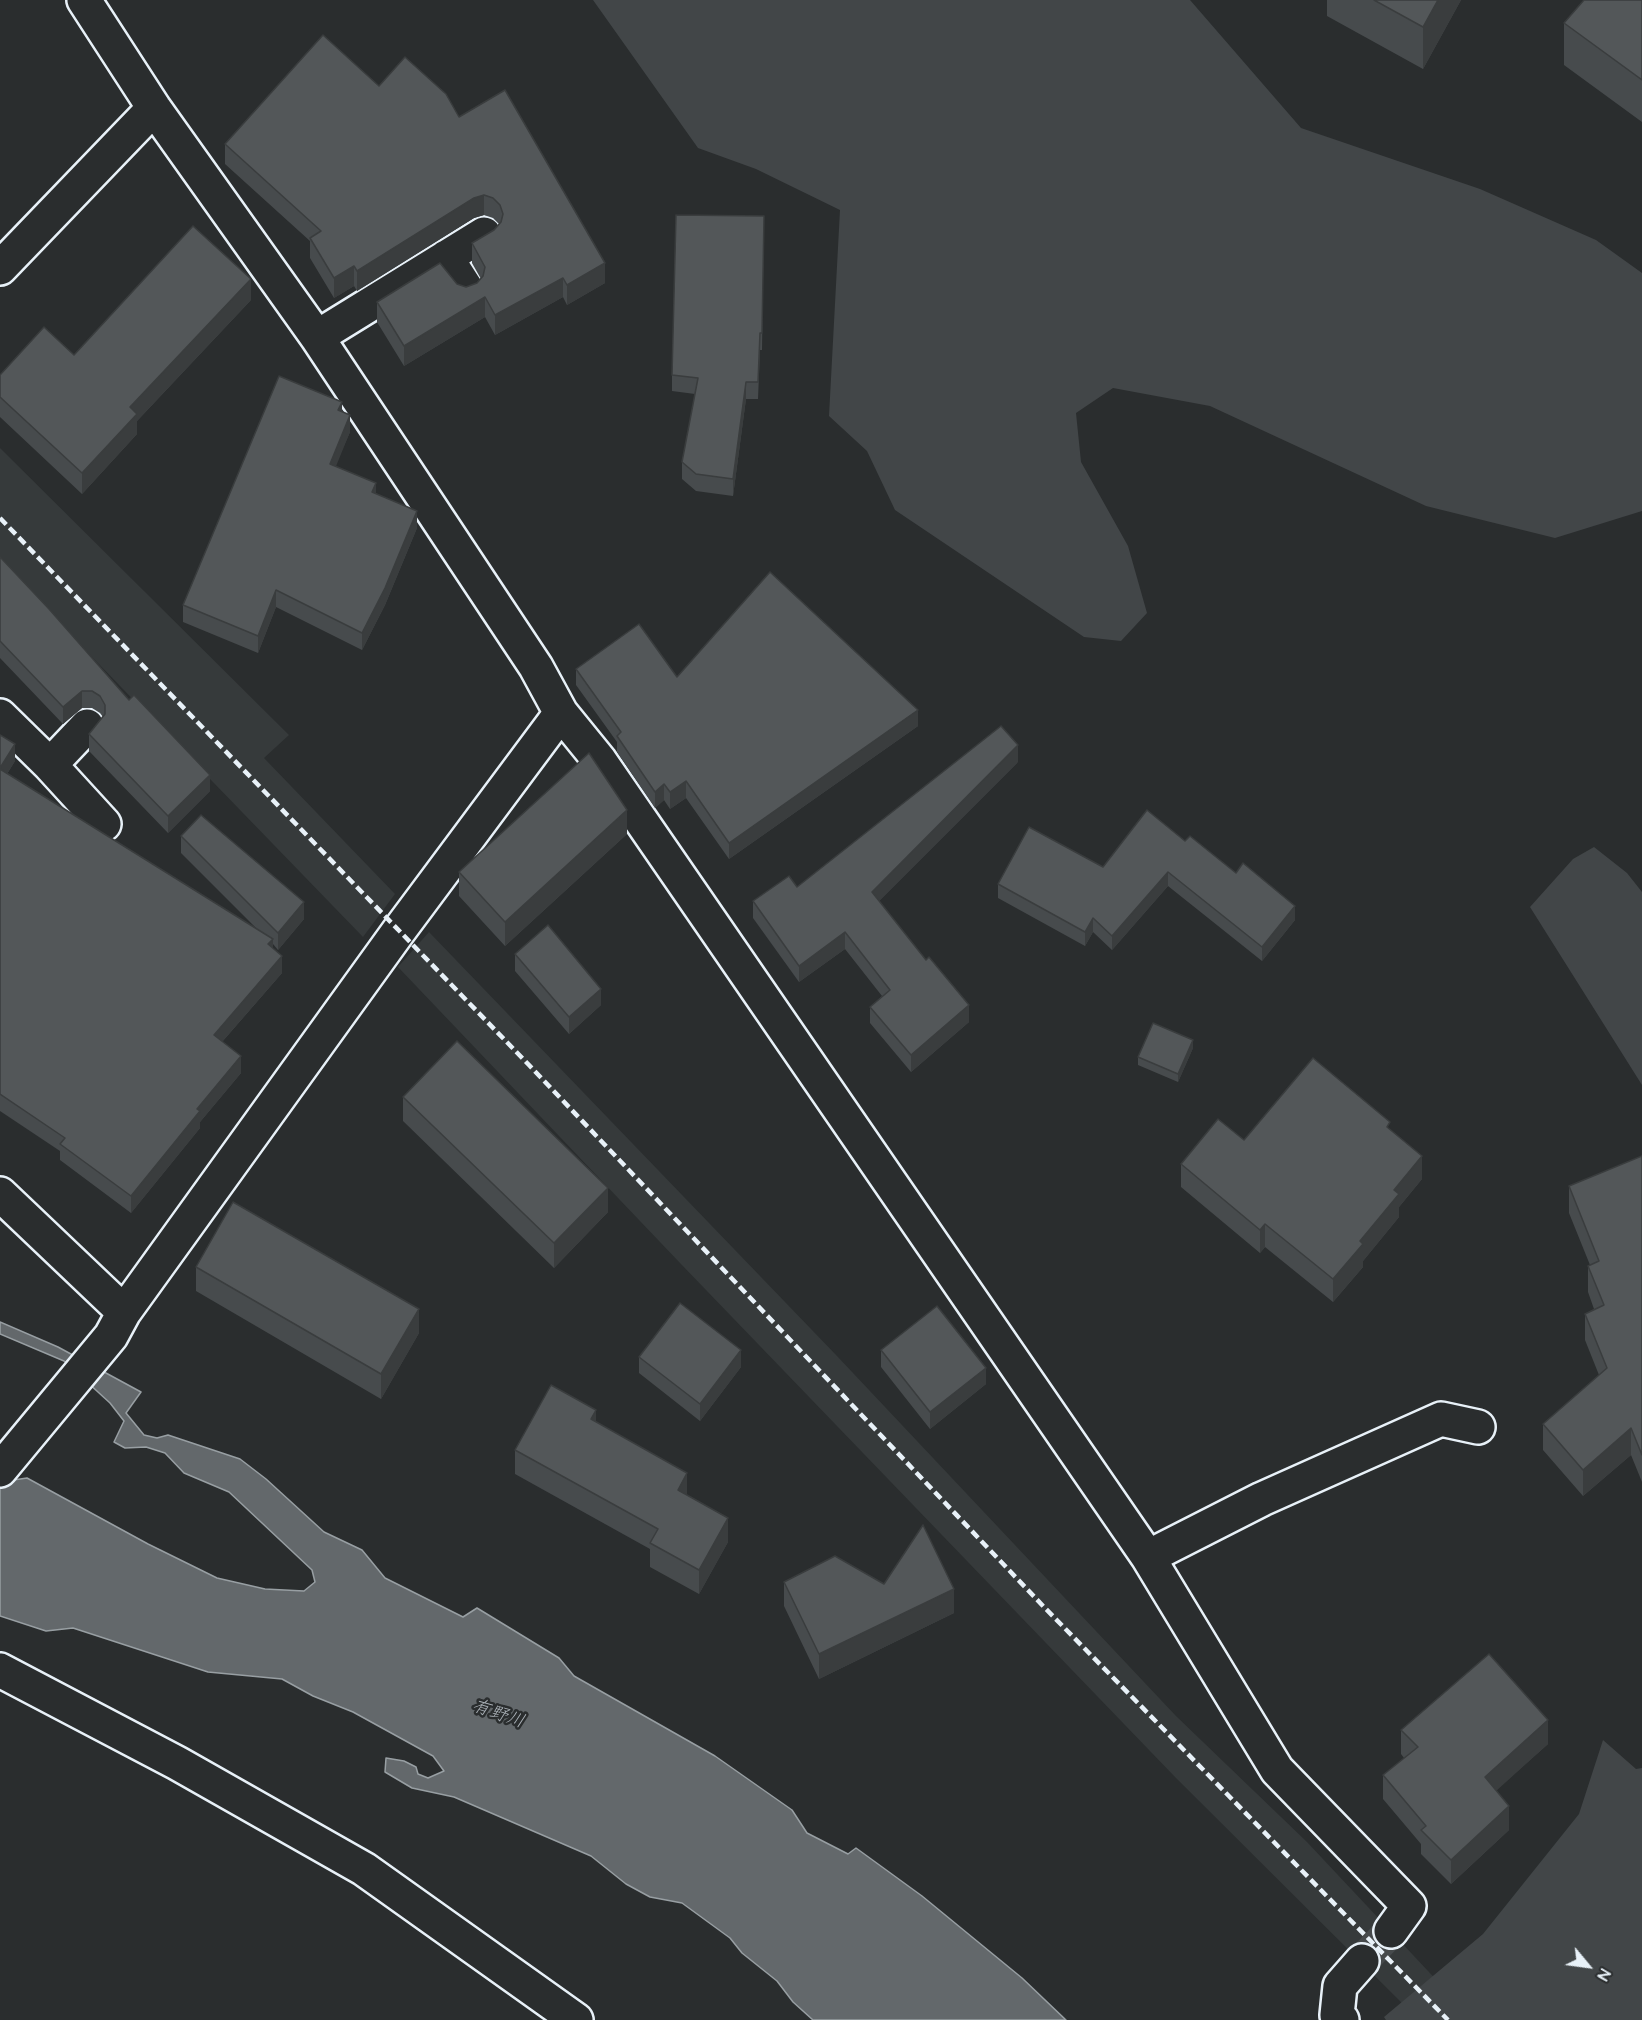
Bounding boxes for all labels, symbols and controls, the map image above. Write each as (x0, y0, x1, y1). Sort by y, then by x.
water label: 有野川 (469, 1696, 527, 1734)
north arrow (1558, 1936, 1618, 1996)
text: N (1592, 1965, 1616, 1984)

